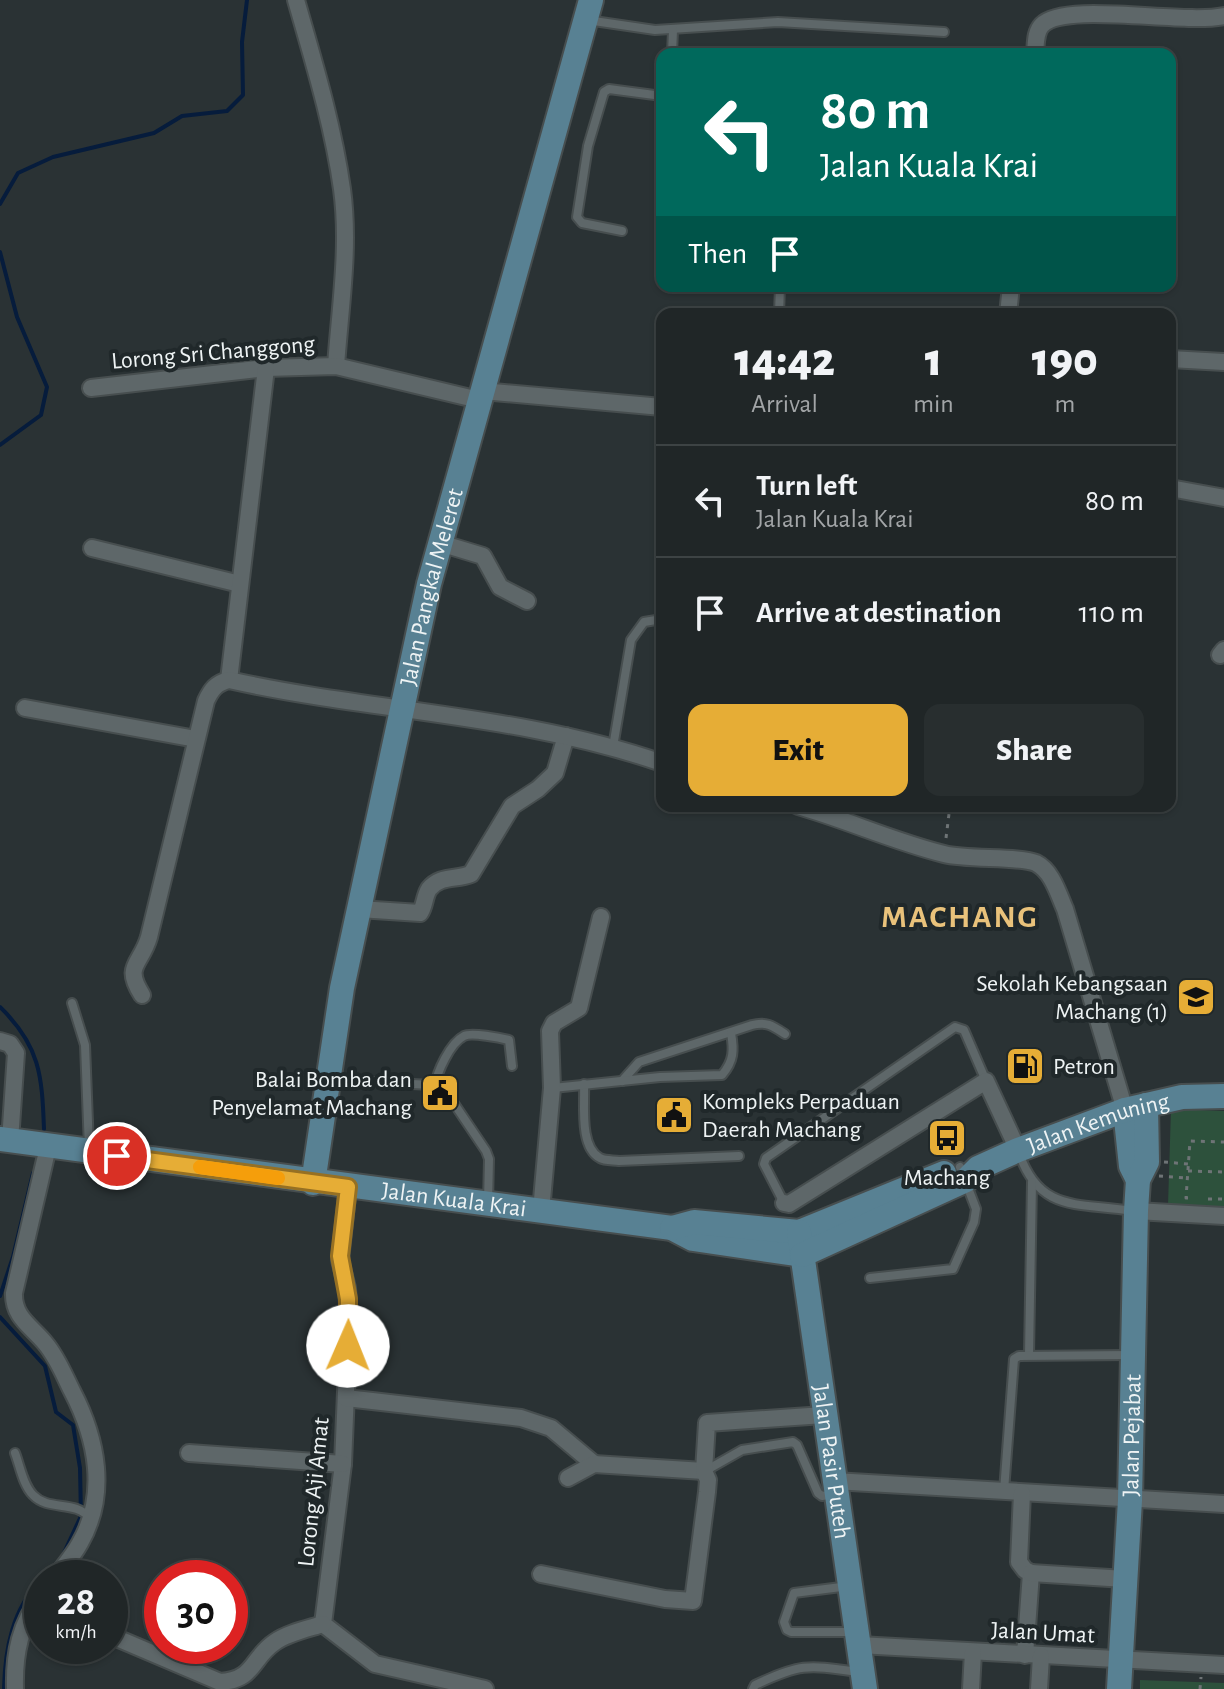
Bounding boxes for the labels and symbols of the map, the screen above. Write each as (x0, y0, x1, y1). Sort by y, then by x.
street label: Lorong Sri Changgong (110, 332, 316, 374)
street label: Jalan Pangkal Meleret (396, 485, 468, 688)
district label: MACHANG (881, 901, 1039, 933)
place label: Sekolah Kebangsaan Machang (1) (976, 972, 1168, 1024)
school or university icon: Sekolah Kebangsaan Machang (1) (1175, 976, 1217, 1018)
fuel station icon: Petron (1004, 1045, 1046, 1087)
place label: Petron (1053, 1055, 1115, 1079)
place label: Balai Bomba dan Penyelamat Machang (211, 1068, 412, 1120)
public building icon: Balai Bomba dan Penyelamat Machang (419, 1072, 461, 1114)
street label: Jalan Kemuning (1024, 1089, 1172, 1158)
place label: Kompleks Perpaduan Daerah Machang (702, 1090, 900, 1142)
public building icon: Kompleks Perpaduan Daerah Machang (653, 1094, 695, 1136)
bus stop icon: Machang (926, 1117, 968, 1159)
pin (83, 1122, 151, 1190)
place label: Machang (904, 1166, 991, 1190)
street label: Jalan Kuala Krai (380, 1179, 528, 1222)
position arrow (306, 1304, 390, 1388)
street label: Jalan Pejabat (1119, 1374, 1146, 1497)
street label: Jalan Pasir Puteh (808, 1383, 854, 1541)
street label: Lorong Aji Amat (294, 1416, 334, 1568)
speed limit sign: 30 (144, 1560, 248, 1664)
street label: Jalan Umat (991, 1618, 1096, 1648)

